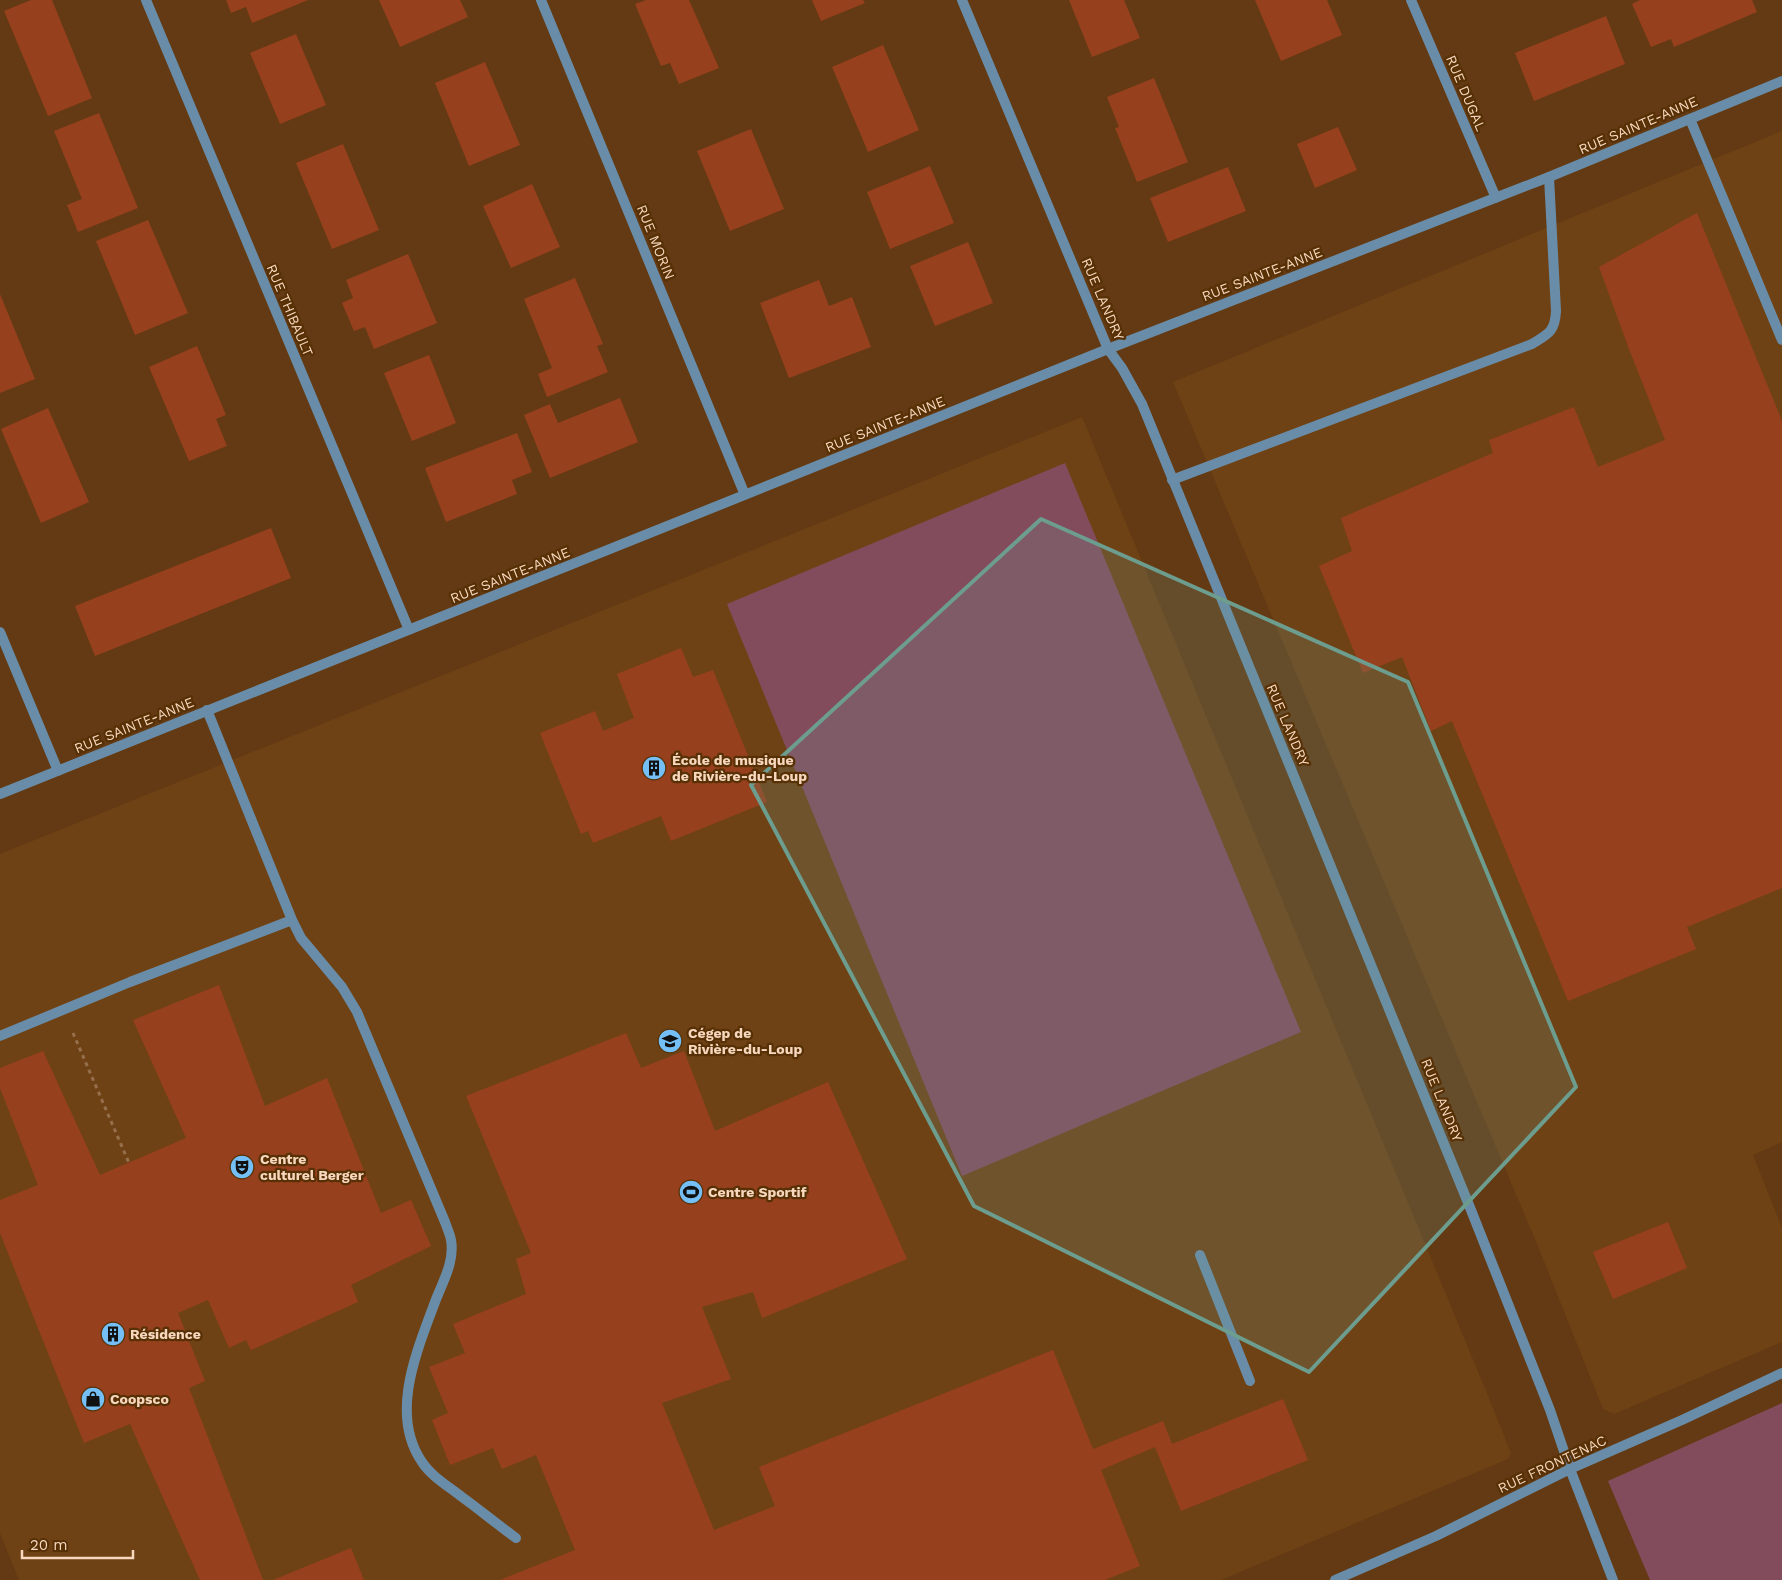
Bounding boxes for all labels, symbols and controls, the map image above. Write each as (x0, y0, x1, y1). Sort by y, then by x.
street label: RUE DUGAL (1443, 53, 1489, 133)
street label: RUE SAINTE-ANNE (1576, 93, 1700, 157)
street label: RUE MORIN (634, 202, 678, 282)
street label: RUE SAINTE-ANNE (1200, 244, 1325, 304)
street label: RUE LANDRY (1078, 255, 1128, 343)
street label: RUE THIBAULT (263, 262, 317, 359)
street label: RUE SAINTE-ANNE (823, 393, 947, 455)
street label: RUE SAINTE-ANNE (448, 544, 572, 606)
street label: RUE LANDRY (1263, 681, 1313, 769)
street label: RUE SAINTE-ANNE (72, 694, 196, 756)
place label: École de musique de Rivière-du-Loup (672, 752, 807, 784)
building icon: École de musique de Rivière-du-Loup (641, 755, 667, 781)
place label: Cégep de Rivière-du-Loup (688, 1025, 802, 1057)
school or university icon: Cégep de Rivière-du-Loup (657, 1028, 683, 1054)
street label: RUE LANDRY (1418, 1056, 1466, 1144)
place label: Centre culturel Berger (260, 1151, 364, 1183)
theatre icon: Centre culturel Berger (229, 1154, 255, 1180)
sports icon: Centre Sportif (678, 1179, 704, 1205)
place label: Centre Sportif (708, 1184, 807, 1200)
building icon: Résidence (100, 1321, 126, 1347)
place label: Résidence (130, 1326, 201, 1342)
shop icon: Coopsco (80, 1386, 106, 1412)
place label: Coopsco (110, 1391, 169, 1407)
street label: RUE FRONTENAC (1495, 1432, 1609, 1496)
scale bar (22, 1528, 134, 1560)
text: 20 m (30, 1536, 68, 1554)

